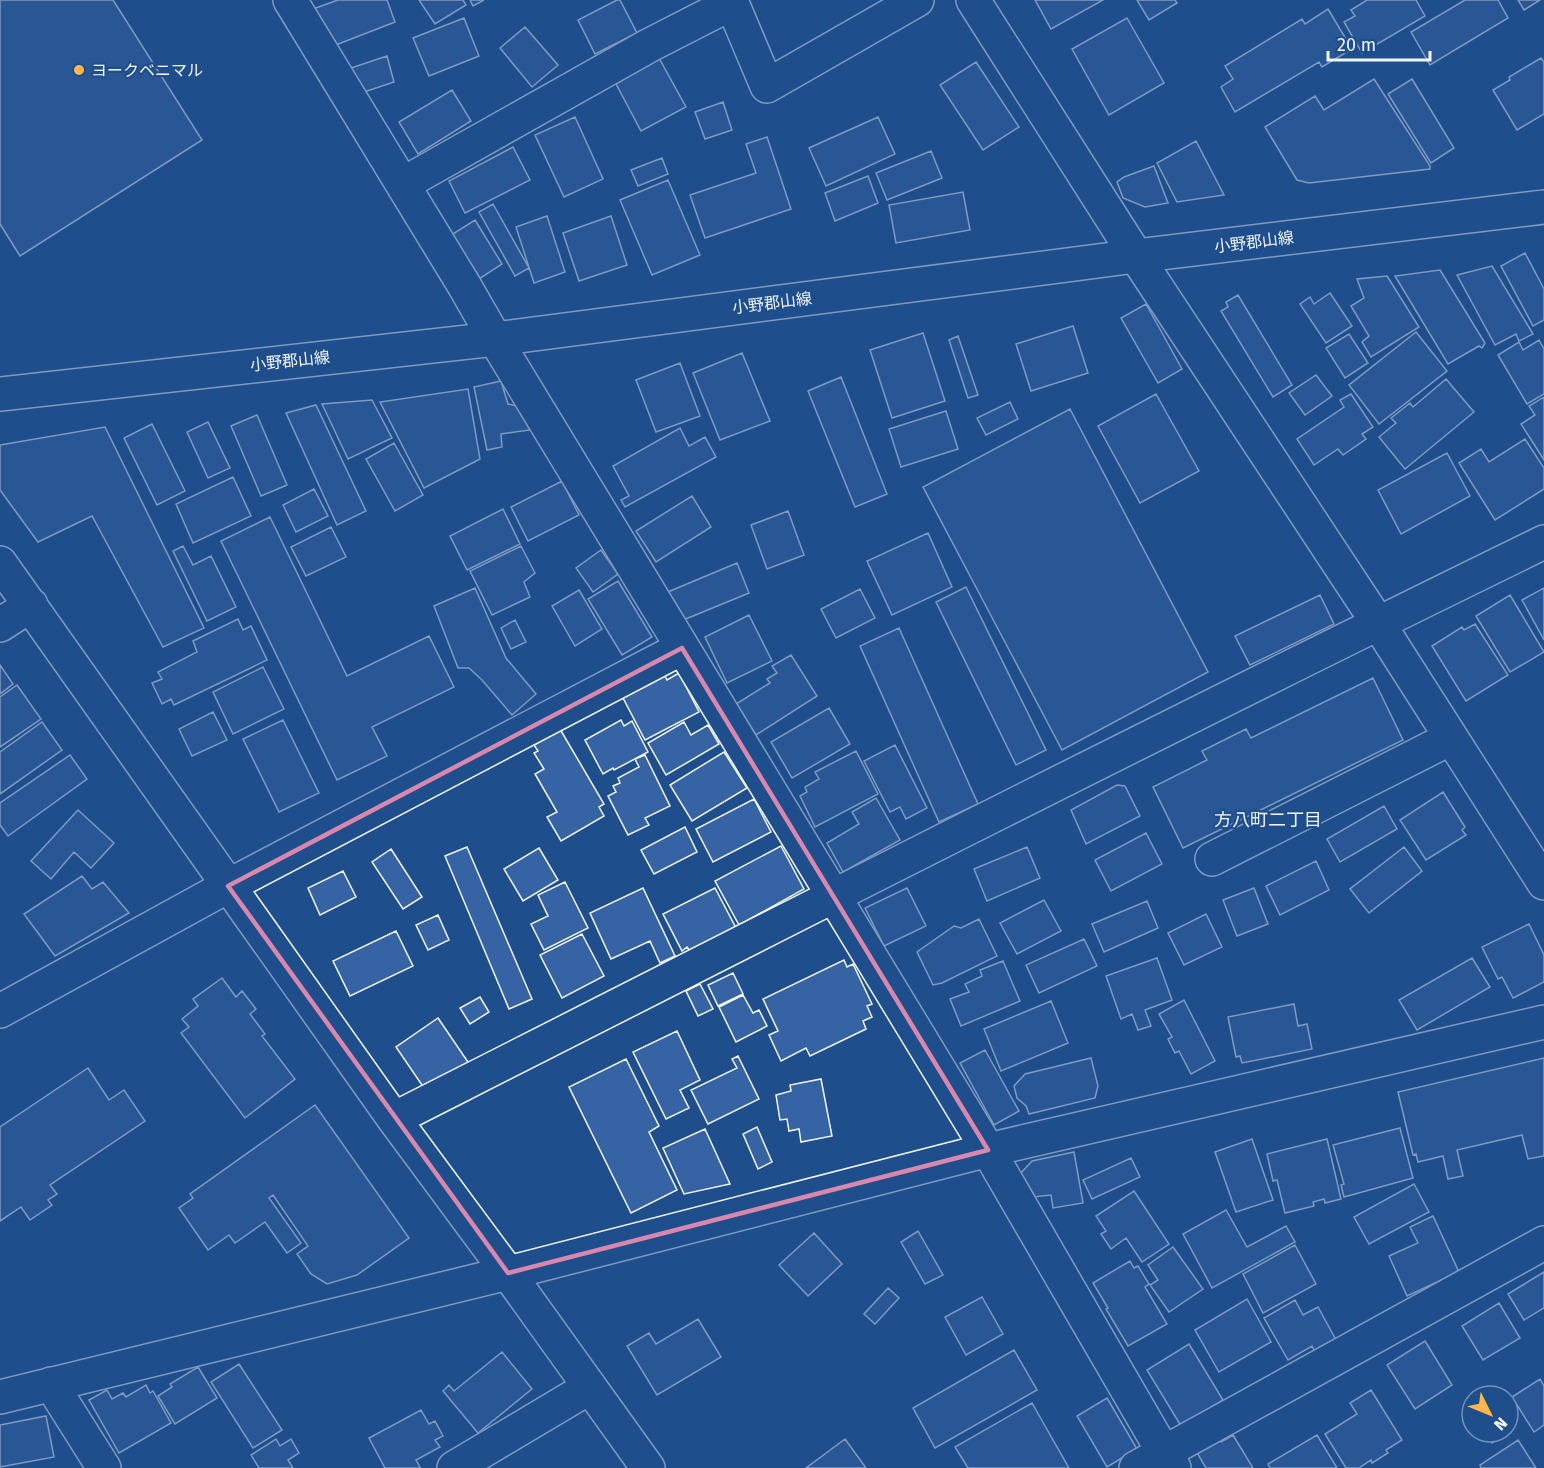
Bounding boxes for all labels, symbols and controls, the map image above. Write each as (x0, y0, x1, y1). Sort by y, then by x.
scale bar (1328, 24, 1430, 62)
text: 20 m (1337, 34, 1376, 56)
place label: ヨークベニマル (91, 61, 203, 80)
marker: ヨークベニマル (72, 63, 86, 77)
street label: 小野郡山線 (1213, 228, 1295, 256)
street label: 小野郡山線 (731, 289, 813, 317)
street label: 小野郡山線 (249, 347, 331, 375)
district label: 方八町二丁目 (1214, 809, 1322, 831)
north arrow (1460, 1384, 1520, 1444)
text: N (1490, 1414, 1511, 1434)

